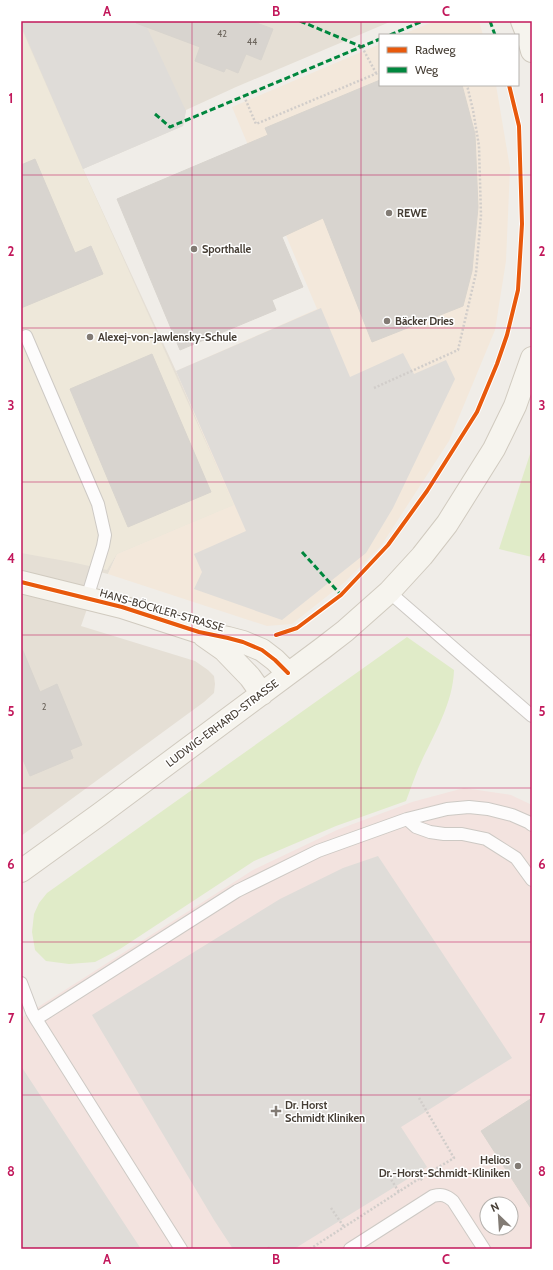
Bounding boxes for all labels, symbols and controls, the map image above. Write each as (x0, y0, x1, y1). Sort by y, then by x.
text: A (103, 3, 112, 19)
text: B (272, 3, 280, 19)
text: C (442, 3, 450, 19)
house number: 42 (217, 28, 227, 39)
legend (379, 34, 519, 86)
house number: 44 (247, 36, 257, 47)
text: Radweg (415, 42, 456, 57)
text: Weg (415, 62, 439, 77)
text: 1 (9, 90, 13, 106)
text: 1 (540, 90, 544, 106)
place label: REWE (397, 206, 427, 220)
marker: REWE (384, 208, 394, 218)
place label: Sporthalle (202, 242, 252, 256)
text: 2 (8, 243, 15, 259)
text: 2 (539, 243, 546, 259)
marker: Sporthalle (189, 244, 199, 254)
place label: Bäcker Dries (395, 314, 454, 328)
marker: Bäcker Dries (382, 316, 392, 326)
place label: Alexej-von-Jawlensky-Schule (98, 330, 237, 344)
marker: Alexej-von-Jawlensky-Schule (85, 332, 95, 342)
text: 3 (7, 397, 15, 413)
text: 3 (538, 397, 546, 413)
text: 4 (7, 550, 15, 566)
text: 4 (538, 550, 546, 566)
street label: HANS-BÖCKLER-STRASSE (98, 586, 226, 634)
street label: LUDWIG-ERHARD-STRASSE (163, 676, 281, 770)
house number: 2 (42, 701, 47, 712)
text: 5 (8, 703, 15, 719)
text: 5 (539, 703, 546, 719)
text: 6 (7, 856, 15, 872)
text: 6 (538, 856, 546, 872)
text: 7 (8, 1010, 15, 1026)
text: 7 (539, 1010, 546, 1026)
place label: Dr. Horst Schmidt Kliniken (285, 1098, 365, 1125)
marker: Dr. Horst Schmidt Kliniken (270, 1105, 282, 1117)
place label: Helios Dr.-Horst-Schmidt-Kliniken (379, 1153, 510, 1180)
marker: Helios Dr.-Horst-Schmidt-Kliniken (513, 1161, 523, 1171)
text: 8 (7, 1163, 15, 1179)
text: 8 (538, 1163, 546, 1179)
north arrow (479, 1196, 519, 1236)
text: N (488, 1199, 501, 1215)
text: A (103, 1251, 112, 1267)
text: B (272, 1251, 280, 1267)
text: C (442, 1251, 450, 1267)

